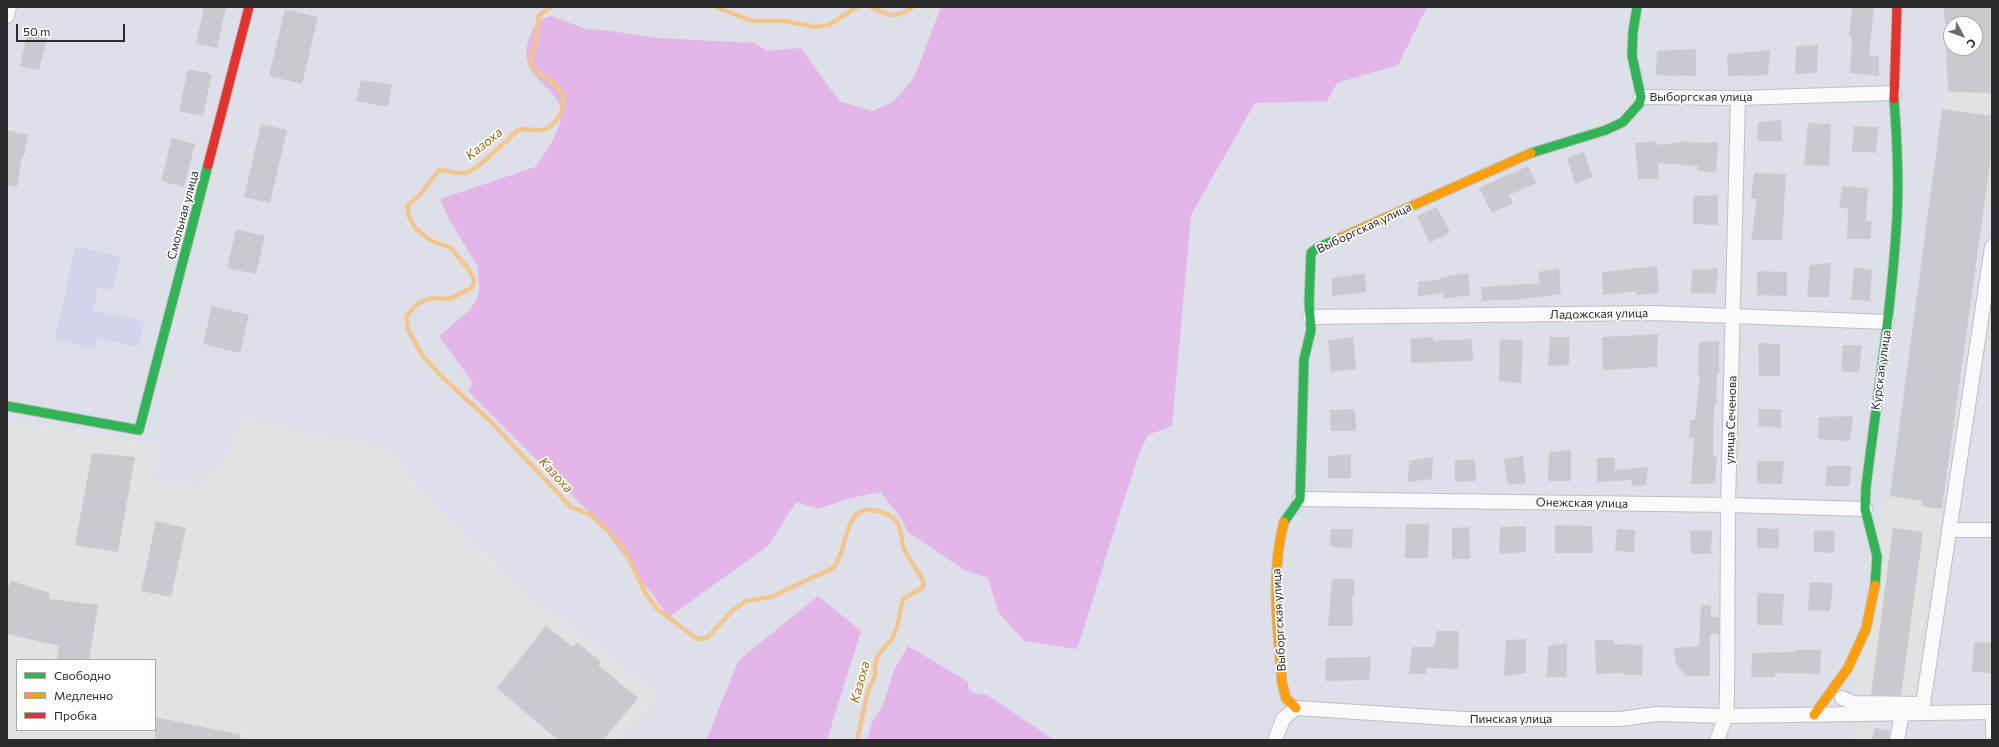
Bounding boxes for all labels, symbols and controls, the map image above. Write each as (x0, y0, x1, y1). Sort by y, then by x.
scale bar (18, 16, 127, 42)
north arrow (1943, 16, 1983, 56)
text: 50 m (23, 24, 51, 38)
text: С (1964, 36, 1979, 51)
street label: Выборгская улица (1649, 90, 1753, 104)
water label: Казоха (462, 124, 506, 164)
street label: Смольная улица (164, 169, 202, 261)
street label: Выборгская улица (1314, 200, 1414, 256)
street label: Ладожская улица (1550, 306, 1648, 322)
street label: Курская улица (1868, 329, 1894, 411)
street label: улица Сеченова (1722, 375, 1740, 465)
water label: Казоха (536, 454, 576, 496)
street label: Онежская улица (1536, 495, 1628, 511)
street label: Выборгская улица (1269, 568, 1289, 672)
legend (16, 659, 156, 731)
water label: Казоха (847, 659, 873, 705)
text: Свободно (54, 668, 111, 682)
text: Медленно (54, 688, 113, 702)
text: Пробка (54, 708, 97, 722)
street label: Пинская улица (1470, 712, 1552, 726)

